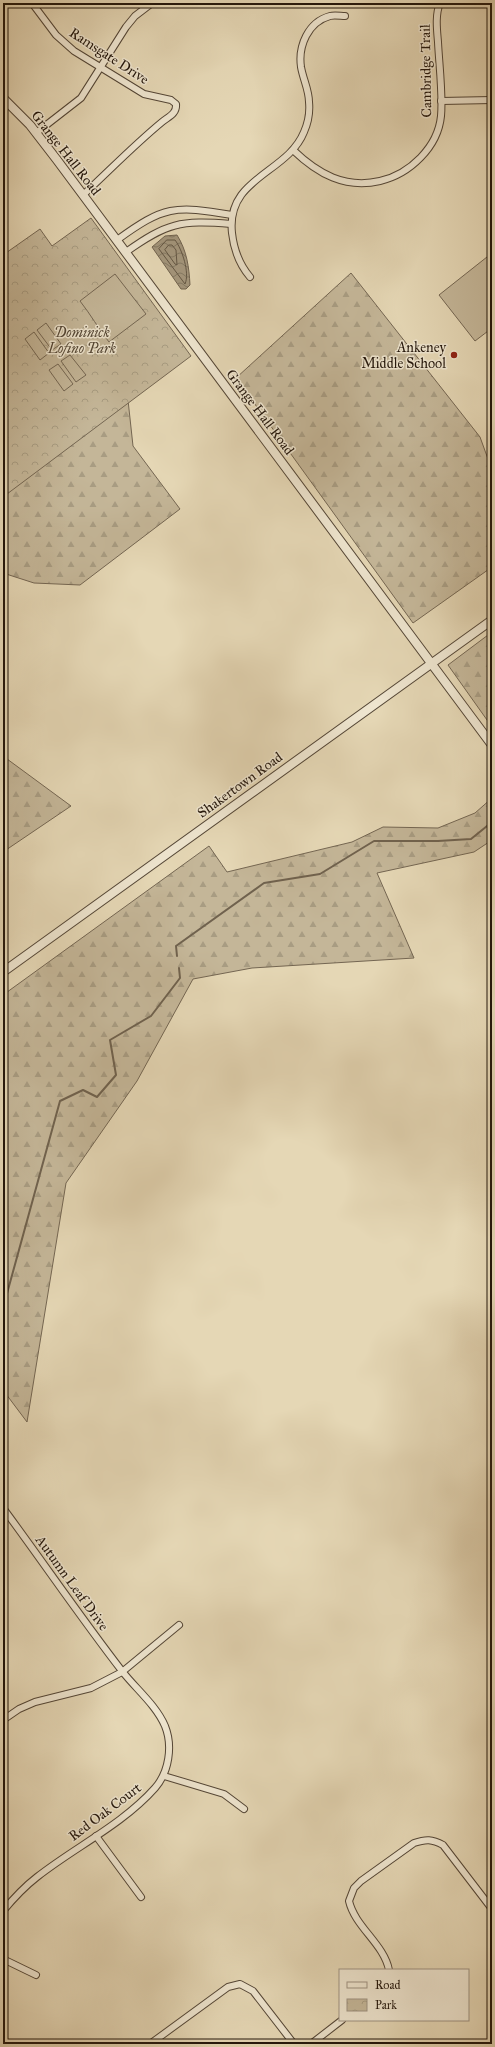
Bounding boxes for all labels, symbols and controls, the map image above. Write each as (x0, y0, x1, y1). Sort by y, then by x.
street label: Ramsgate Drive (66, 24, 152, 88)
street label: Cambridge Trail (417, 24, 435, 118)
street label: Grange Hall Road (28, 107, 104, 199)
park label: Dominick Lofino Park (47, 324, 117, 357)
place label: Ankeney Middle School (361, 339, 446, 372)
marker: Ankeney Middle School (449, 350, 459, 360)
street label: Grange Hall Road (222, 366, 298, 458)
street label: Shakertown Road (194, 748, 286, 822)
street label: Autumn Leaf Drive (31, 1531, 112, 1634)
street label: Red Oak Court (65, 1779, 145, 1845)
legend (339, 1969, 469, 2021)
text: Road (375, 1978, 401, 1992)
text: Park (375, 1998, 397, 2012)

